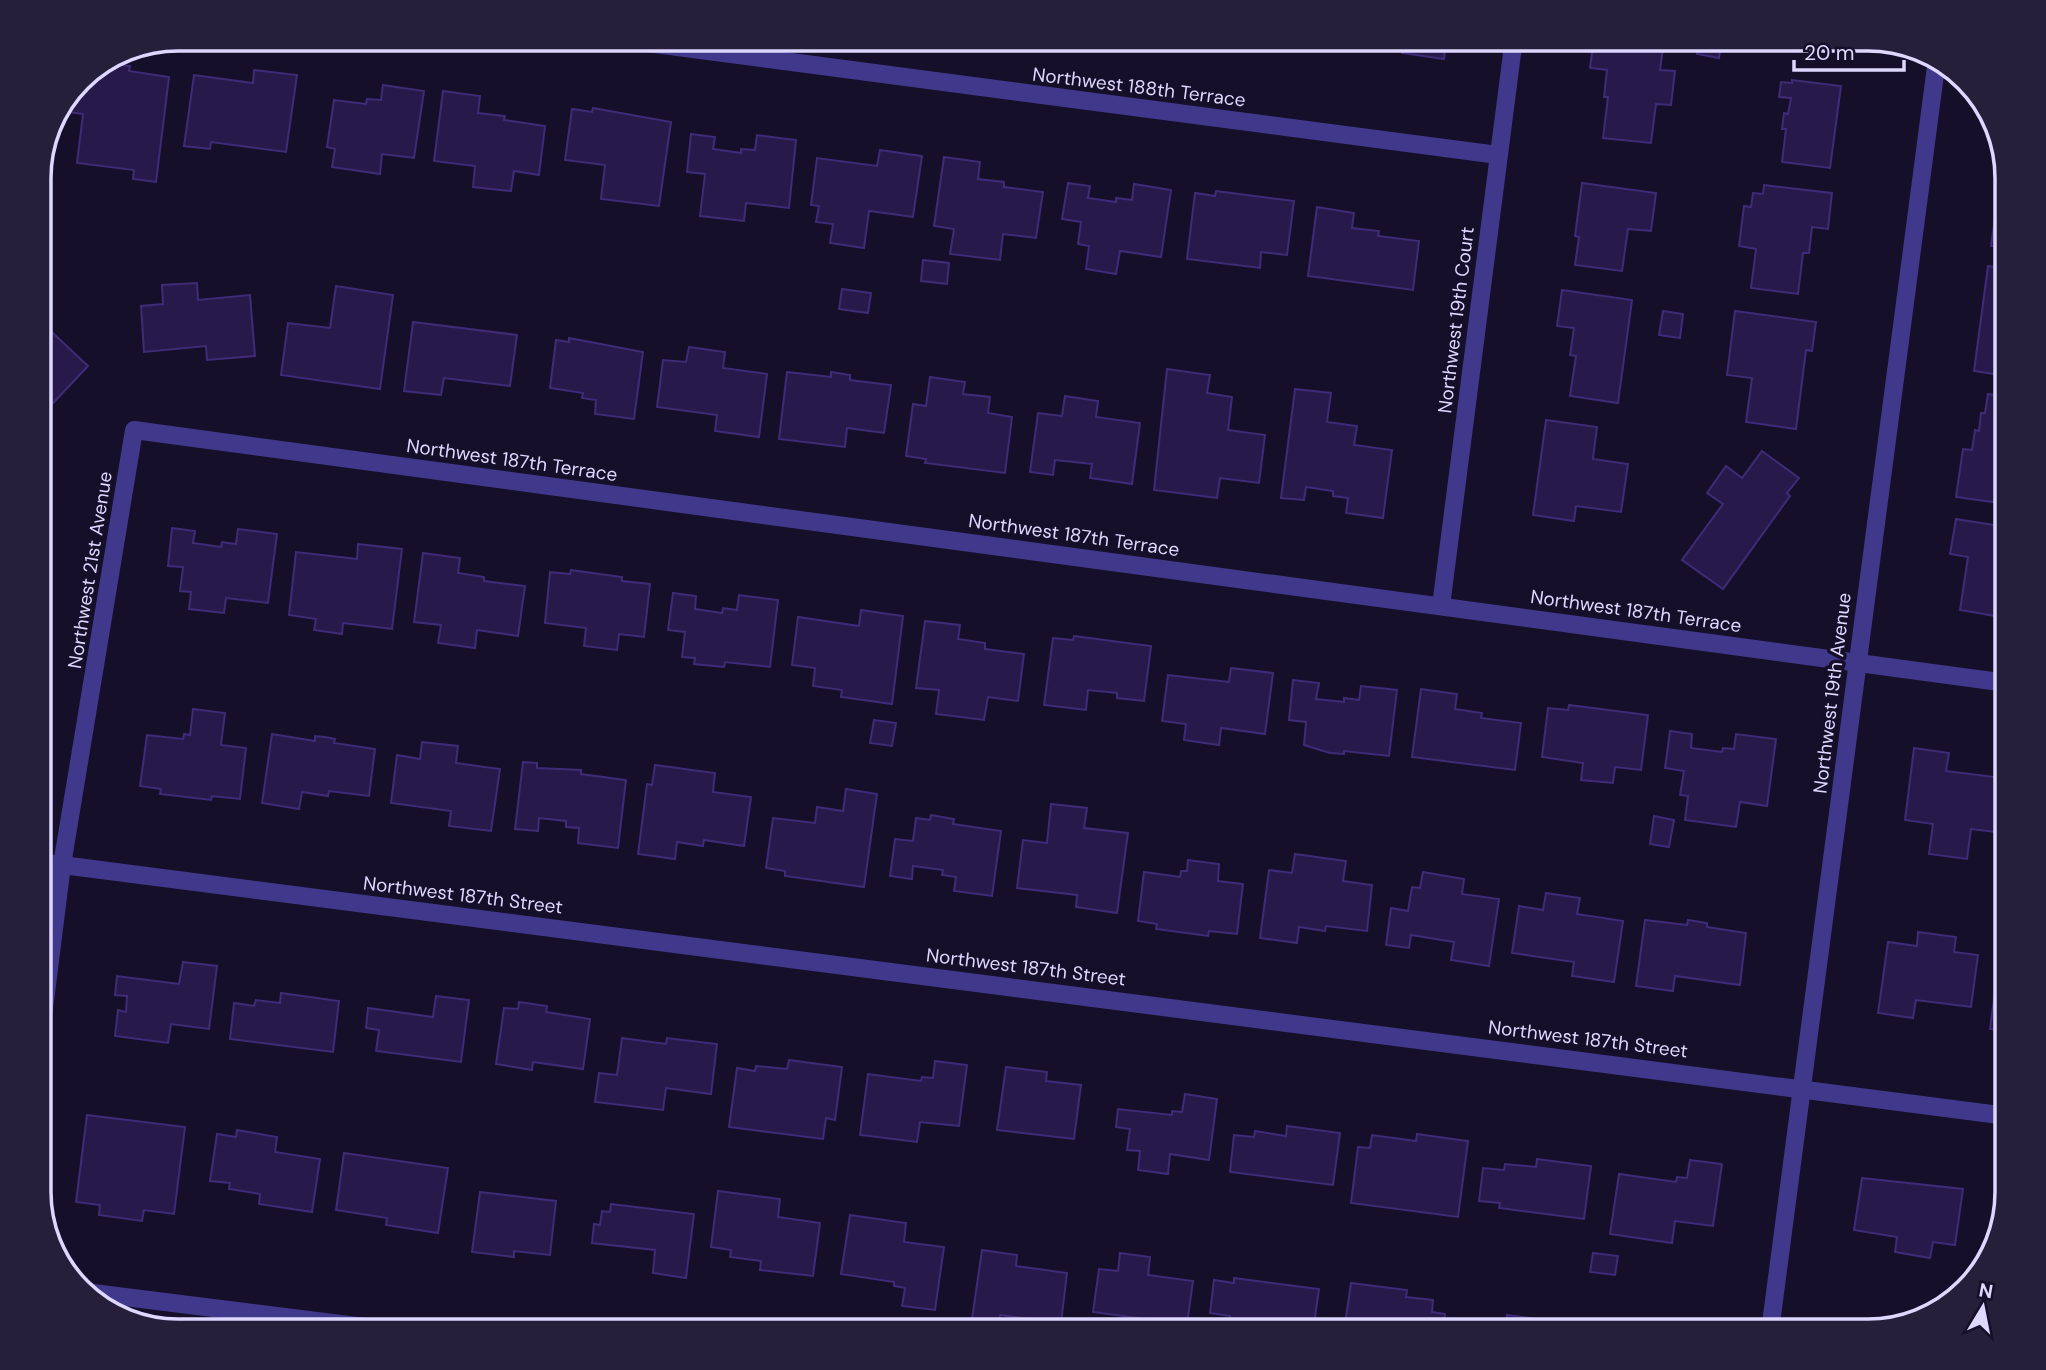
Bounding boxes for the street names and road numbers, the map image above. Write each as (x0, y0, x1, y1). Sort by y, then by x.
street label: Northwest 188th Terrace (1031, 62, 1247, 112)
street label: Northwest 19th Court (1432, 225, 1480, 415)
street label: Northwest 187th Terrace (405, 433, 619, 487)
street label: Northwest 21st Avenue (62, 470, 118, 670)
street label: Northwest 187th Terrace (967, 508, 1181, 562)
street label: Northwest 187th Terrace (1529, 584, 1743, 638)
street label: Northwest 19th Avenue (1807, 591, 1857, 795)
street label: Northwest 187th Street (362, 870, 564, 920)
street label: Northwest 187th Street (925, 942, 1127, 992)
street label: Northwest 187th Street (1487, 1014, 1689, 1064)

